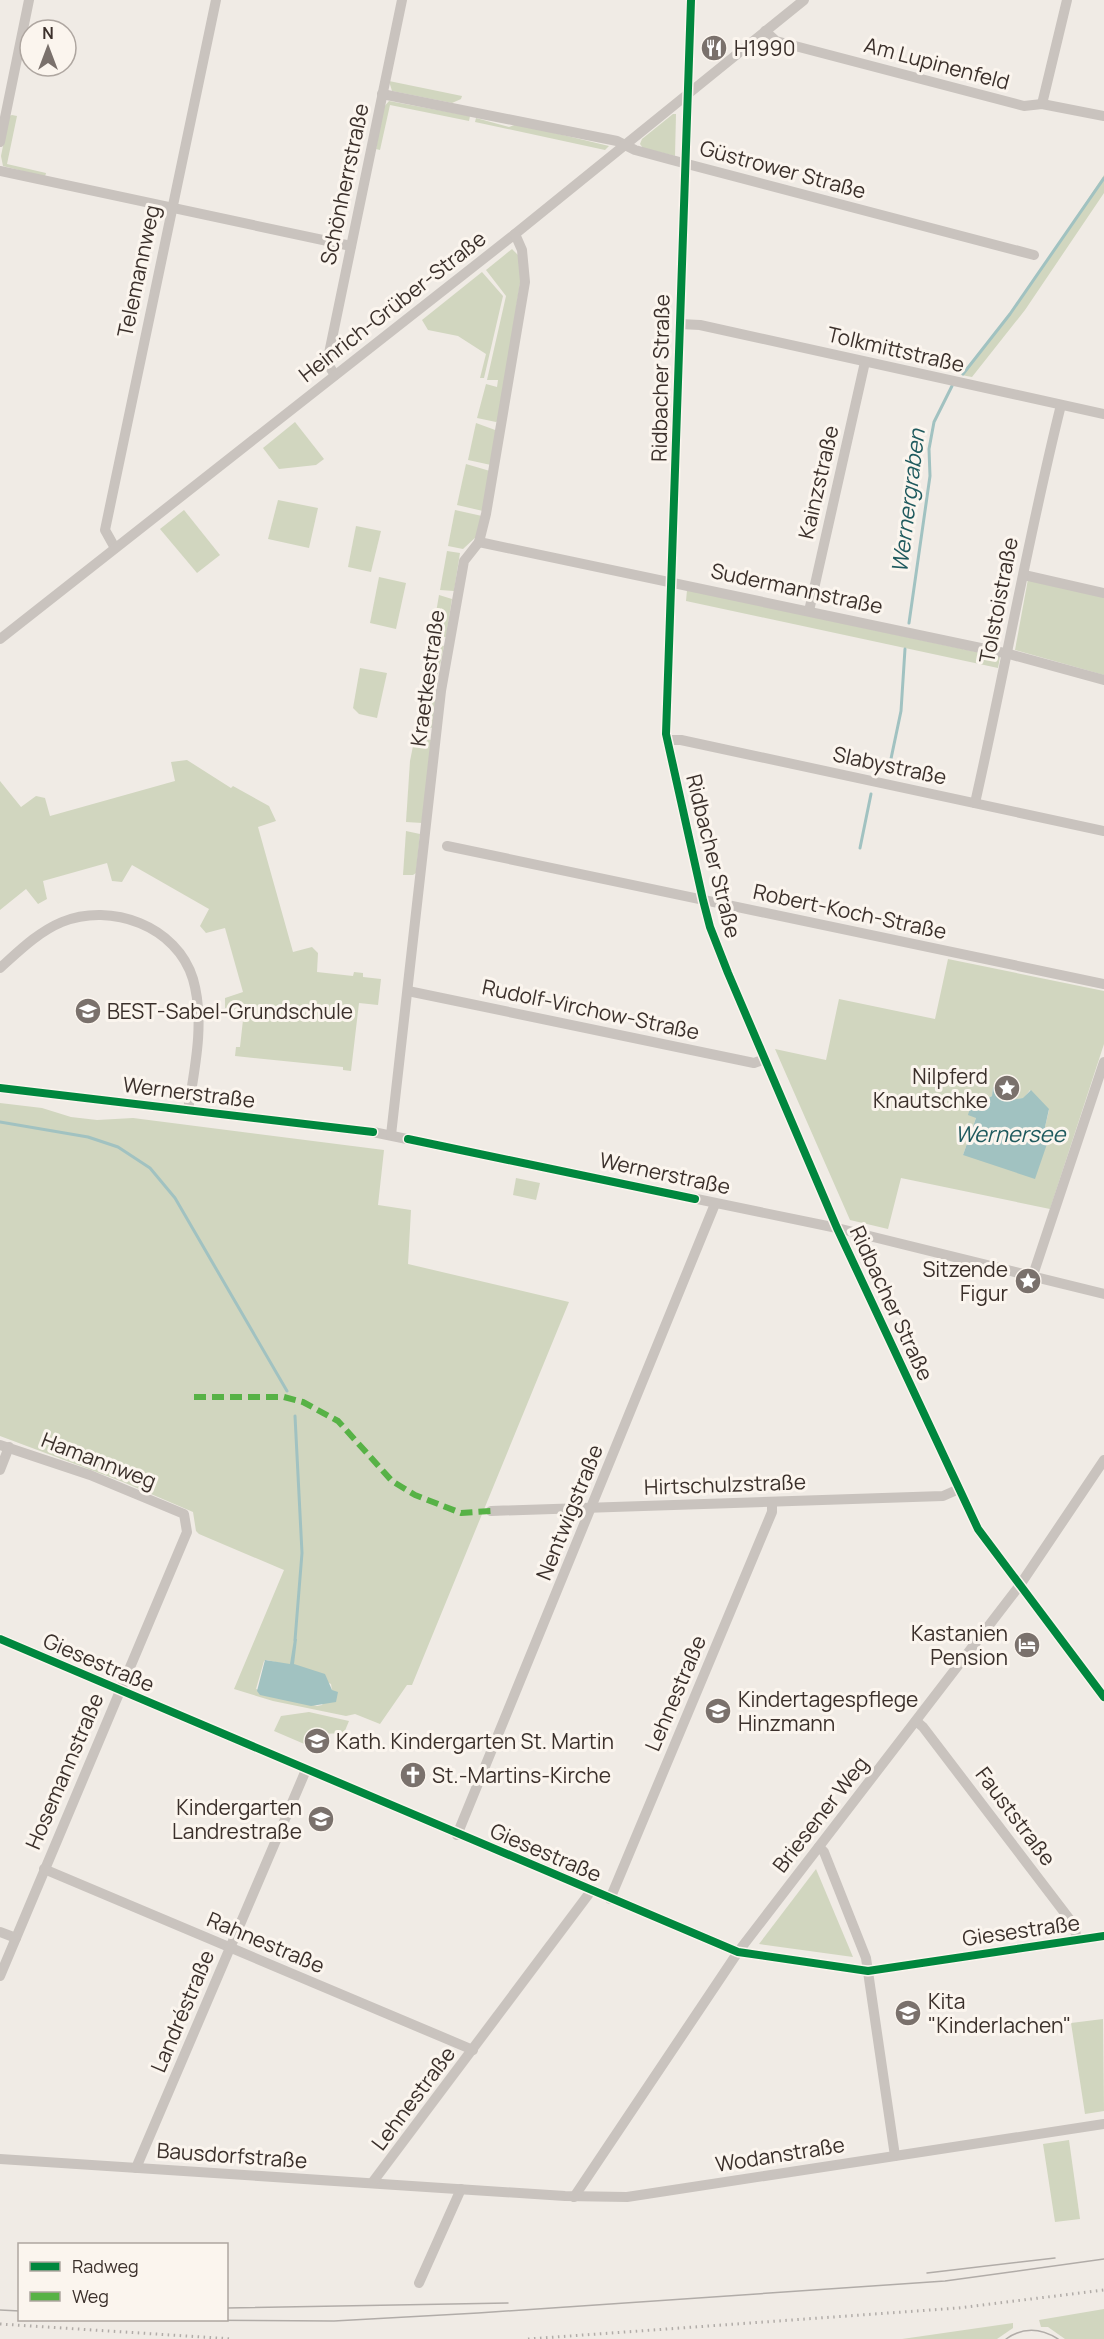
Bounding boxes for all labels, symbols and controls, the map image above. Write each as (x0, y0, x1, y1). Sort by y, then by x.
north arrow (18, 18, 78, 78)
text: N (42, 22, 54, 44)
street label: Am Lupinenfeld (861, 30, 1013, 96)
restaurant icon: H1990 (699, 33, 729, 63)
place label: H1990 (734, 34, 795, 62)
street label: Schönherrstraße (313, 101, 375, 267)
street label: Güstrower Straße (697, 133, 869, 205)
street label: Telemannweg (110, 202, 166, 340)
street label: Heinrich-Grüber-Straße (293, 224, 491, 388)
street label: Ridbacher Straße (645, 294, 675, 462)
street label: Tolkmittstraße (825, 320, 967, 378)
street label: Kainzstraße (791, 422, 845, 542)
water label: Wernergraben (884, 426, 932, 575)
street label: Tolstoistraße (972, 535, 1024, 665)
street label: Sudermannstraße (708, 556, 886, 620)
street label: Kraetkestraße (404, 608, 450, 748)
street label: Slabystraße (831, 739, 949, 791)
street label: Ridbacher Straße (680, 771, 748, 941)
street label: Robert-Koch-Straße (751, 877, 949, 945)
street label: Rudolf-Virchow-Straße (480, 972, 702, 1046)
school or university icon: BEST-Sabel-Grundschule (73, 996, 103, 1026)
place label: BEST-Sabel-Grundschule (107, 997, 353, 1025)
place label: Nilpferd Knautschke (873, 1062, 988, 1114)
street label: Wernerstraße (121, 1070, 257, 1114)
place icon: Nilpferd Knautschke (992, 1073, 1022, 1103)
water label: Wernersee (955, 1119, 1066, 1149)
street label: Wernerstraße (597, 1145, 733, 1201)
street label: Ridbacher Straße (844, 1221, 940, 1385)
place label: Sitzende Figur (922, 1255, 1008, 1307)
place icon: Sitzende Figur (1013, 1266, 1043, 1296)
street label: Hamannweg (38, 1425, 160, 1495)
street label: Nentwigstraße (529, 1440, 609, 1584)
street label: Hirtschulzstraße (644, 1467, 806, 1501)
place label: Kastanien Pension (911, 1619, 1008, 1671)
street label: Giesestraße (39, 1626, 159, 1698)
hotel icon: Kastanien Pension (1012, 1630, 1042, 1660)
street label: Lehnestraße (638, 1631, 712, 1755)
place label: Kindertagespflege Hinzmann (738, 1685, 918, 1737)
street label: Hosemannstraße (18, 1689, 110, 1853)
school or university icon: Kindertagespflege Hinzmann (703, 1696, 733, 1726)
school or university icon: Kath. Kindergarten St. Martin (302, 1726, 332, 1756)
place label: Kath. Kindergarten St. Martin (336, 1727, 614, 1755)
street label: Briesener Weg (766, 1750, 874, 1878)
church icon: St.-Martins-Kirche (398, 1760, 428, 1790)
place label: St.-Martins-Kirche (432, 1761, 611, 1789)
street label: Fauststraße (970, 1761, 1062, 1871)
place label: Kindergarten Landrestraße (172, 1793, 302, 1845)
school or university icon: Kindergarten Landrestraße (306, 1804, 336, 1834)
street label: Giesestraße (486, 1816, 606, 1888)
street label: Rahnestraße (203, 1905, 329, 1979)
street label: Giesestraße (960, 1908, 1082, 1952)
street label: Landréstraße (144, 1946, 220, 2076)
place label: Kita "Kinderlachen" (928, 1987, 1071, 2039)
school or university icon: Kita "Kinderlachen" (893, 1998, 923, 2028)
street label: Lehnestraße (365, 2040, 461, 2156)
street label: Wodanstraße (713, 2130, 847, 2178)
street label: Bausdorfstraße (156, 2136, 308, 2174)
legend (18, 2243, 228, 2321)
text: Radweg (72, 2254, 139, 2278)
text: Weg (72, 2284, 109, 2308)

